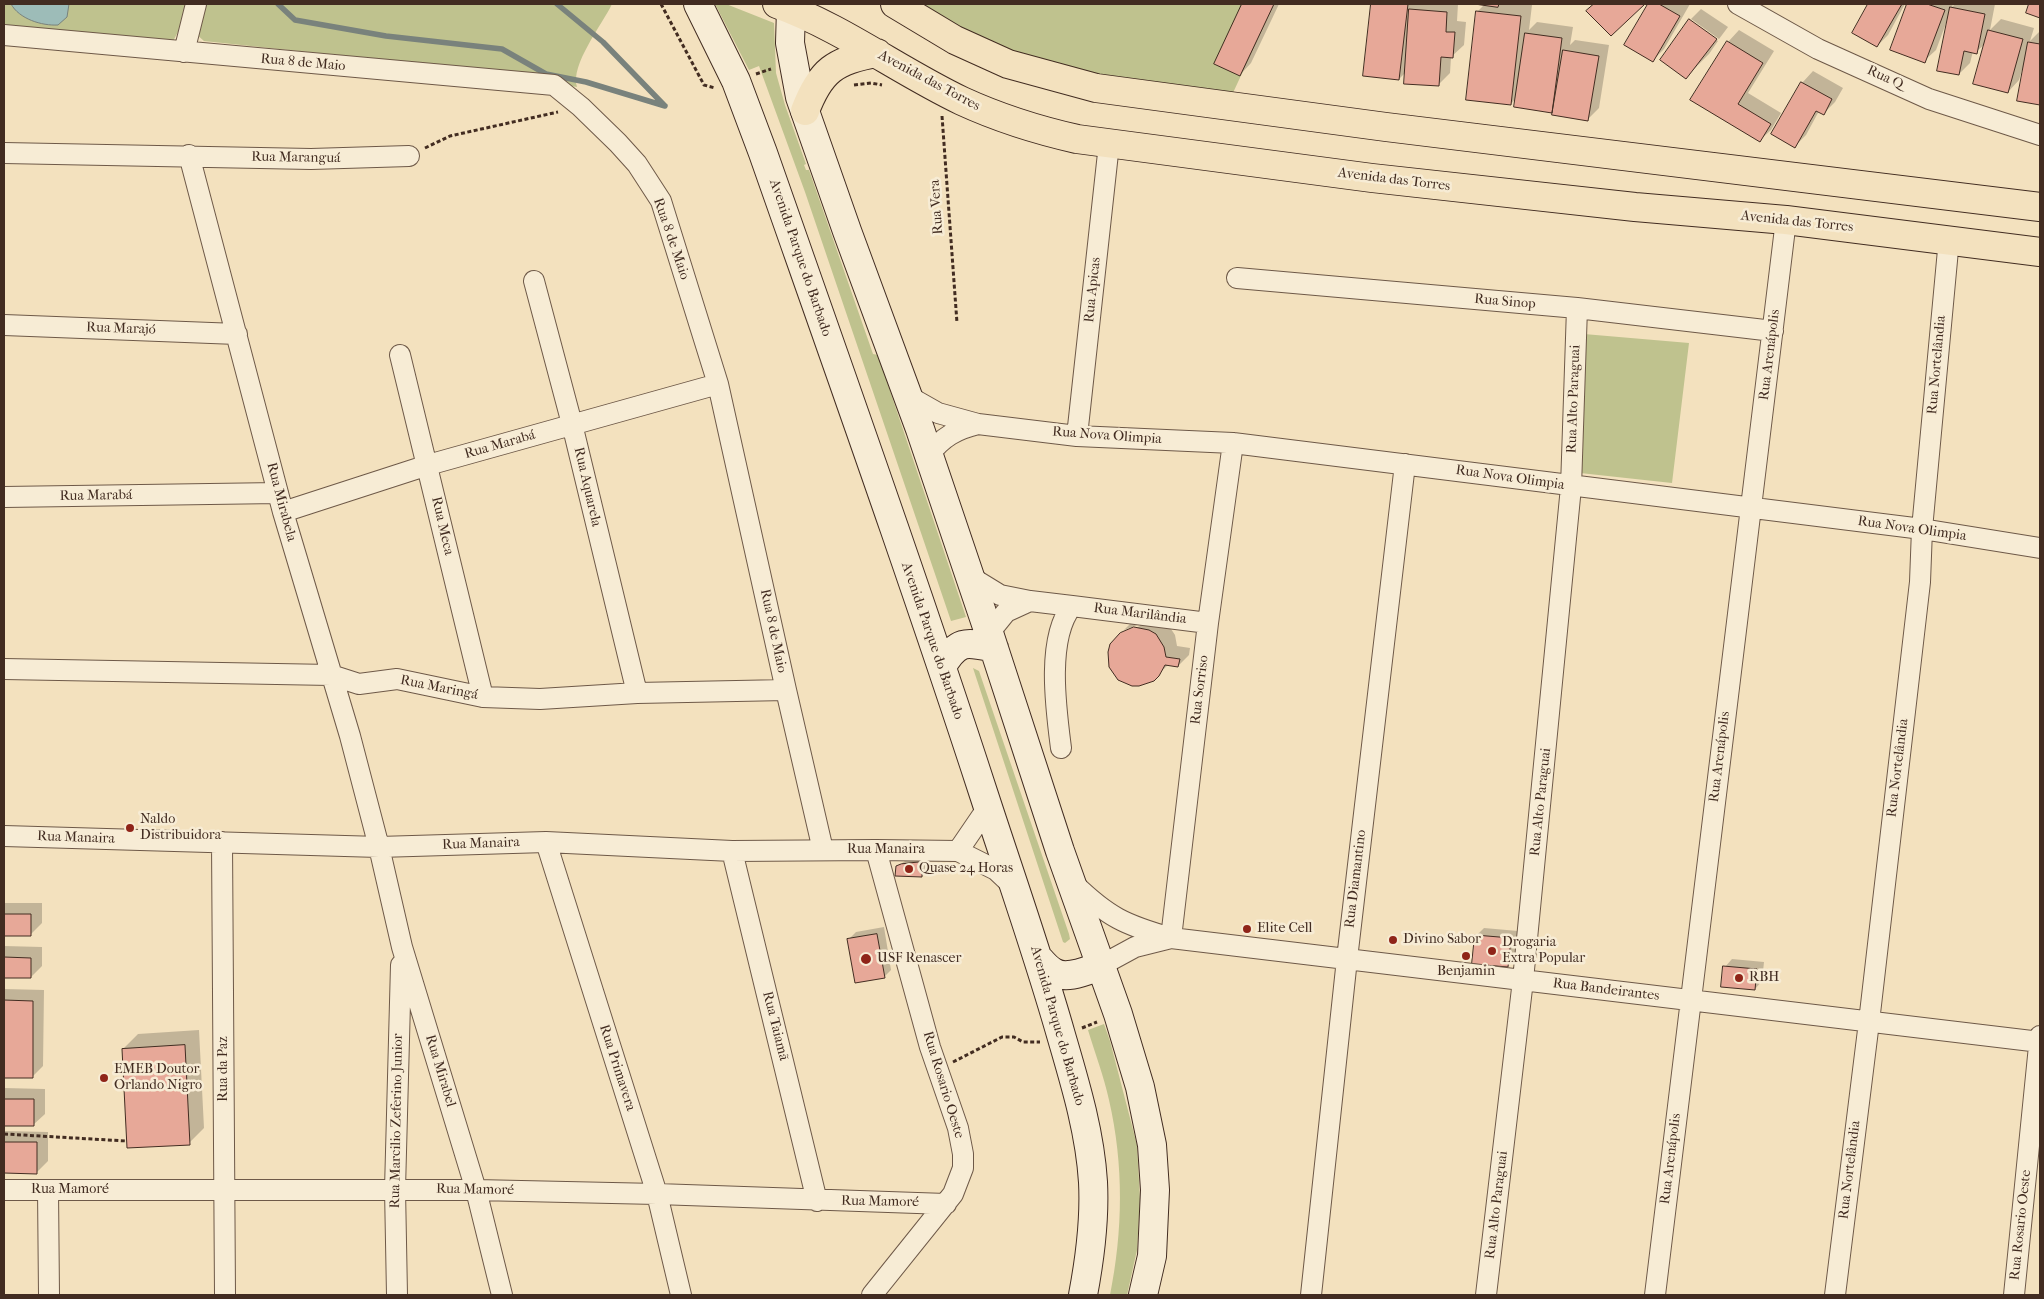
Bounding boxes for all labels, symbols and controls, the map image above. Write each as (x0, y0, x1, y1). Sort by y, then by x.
street label: Avenida das Torres (875, 47, 983, 115)
street label: Rua 8 de Maio (260, 51, 346, 75)
street label: Rua Q (1864, 62, 1906, 94)
street label: Rua Maranguá (251, 149, 341, 167)
street label: Avenida das Torres (1337, 165, 1451, 195)
street label: Avenida Parque do Barbado (765, 177, 835, 339)
street label: Rua Vera (927, 179, 947, 235)
street label: Rua 8 de Maio (649, 196, 693, 282)
street label: Avenida das Torres (1740, 208, 1854, 236)
street label: Rua Apicas (1081, 256, 1105, 324)
street label: Rua Sinop (1474, 291, 1536, 313)
street label: Rua Arenápolis (1756, 309, 1784, 401)
street label: Rua Nortelândia (1924, 315, 1950, 415)
street label: Rua Marajó (86, 319, 156, 339)
street label: Rua Alto Paraguai (1564, 344, 1584, 454)
street label: Rua Nova Olimpia (1052, 424, 1162, 448)
street label: Rua Marabá (463, 427, 537, 463)
street label: Rua Aquarela (570, 446, 604, 528)
street label: Rua Mirabela (262, 461, 300, 543)
street label: Rua Nova Olimpia (1454, 462, 1566, 494)
street label: Rua Marabá (59, 487, 133, 505)
street label: Rua Meca (427, 495, 457, 557)
street label: Rua Nova Olimpia (1856, 513, 1968, 545)
street label: Avenida Parque do Barbado (897, 560, 967, 722)
street label: Rua 8 de Maio (756, 588, 790, 674)
street label: Rua Marilândia (1093, 600, 1187, 628)
street label: Rua Sorriso (1187, 654, 1213, 726)
street label: Rua Maringá (399, 672, 479, 704)
street label: Rua Arenápolis (1706, 711, 1734, 803)
street label: Rua Nortelândia (1884, 718, 1912, 818)
street label: Rua Alto Paraguai (1527, 747, 1555, 857)
place label: Naldo Distribuidora (140, 812, 221, 844)
marker: Naldo Distribuidora (124, 822, 136, 834)
street label: Rua Manaira (37, 828, 115, 848)
street label: Rua Diamantino (1342, 829, 1370, 929)
street label: Rua Manaira (442, 834, 520, 854)
street label: Rua Manaira (847, 842, 925, 858)
place label: Quase 24 Horas (919, 861, 1013, 877)
marker: Quase 24 Horas (903, 863, 915, 875)
place label: Elite Cell (1257, 921, 1312, 937)
marker: Elite Cell (1241, 923, 1253, 935)
place label: Divino Sabor (1403, 932, 1481, 948)
marker: Divino Sabor (1387, 934, 1399, 946)
place label: Drogaria Extra Popular (1502, 935, 1585, 968)
street label: Avenida Parque do Barbado (1026, 944, 1088, 1108)
marker: Drogaria Extra Popular (1486, 945, 1498, 957)
marker: Benjamin (1460, 950, 1472, 962)
place label: USF Renascer (877, 951, 961, 967)
marker: USF Renascer (859, 952, 873, 966)
place label: Benjamin (1437, 964, 1495, 980)
place label: RBH (1749, 970, 1779, 986)
marker: RBH (1733, 972, 1745, 984)
street label: Rua Bandeirantes (1552, 975, 1660, 1005)
street label: Rua Taiamã (758, 990, 792, 1062)
street label: Rua Primavera (595, 1023, 639, 1113)
street label: Rua Rosario Oeste (919, 1029, 967, 1141)
street label: Rua Marcilio Zeferino Junior (387, 1033, 407, 1209)
street label: Rua Mirabel (421, 1033, 459, 1109)
street label: Rua da Paz (216, 1036, 232, 1102)
place label: EMEB Doutor Orlando Nigro (114, 1062, 202, 1094)
marker: EMEB Doutor Orlando Nigro (98, 1072, 110, 1084)
street label: Rua Arenápolis (1657, 1113, 1685, 1205)
street label: Rua Nortelândia (1836, 1120, 1864, 1220)
street label: Rua Alto Paraguai (1482, 1150, 1512, 1260)
street label: Rua Rosario Oeste (2007, 1169, 2035, 1281)
street label: Rua Mamoré (436, 1181, 514, 1199)
street label: Rua Mamoré (31, 1182, 109, 1198)
street label: Rua Mamoré (841, 1193, 919, 1211)

